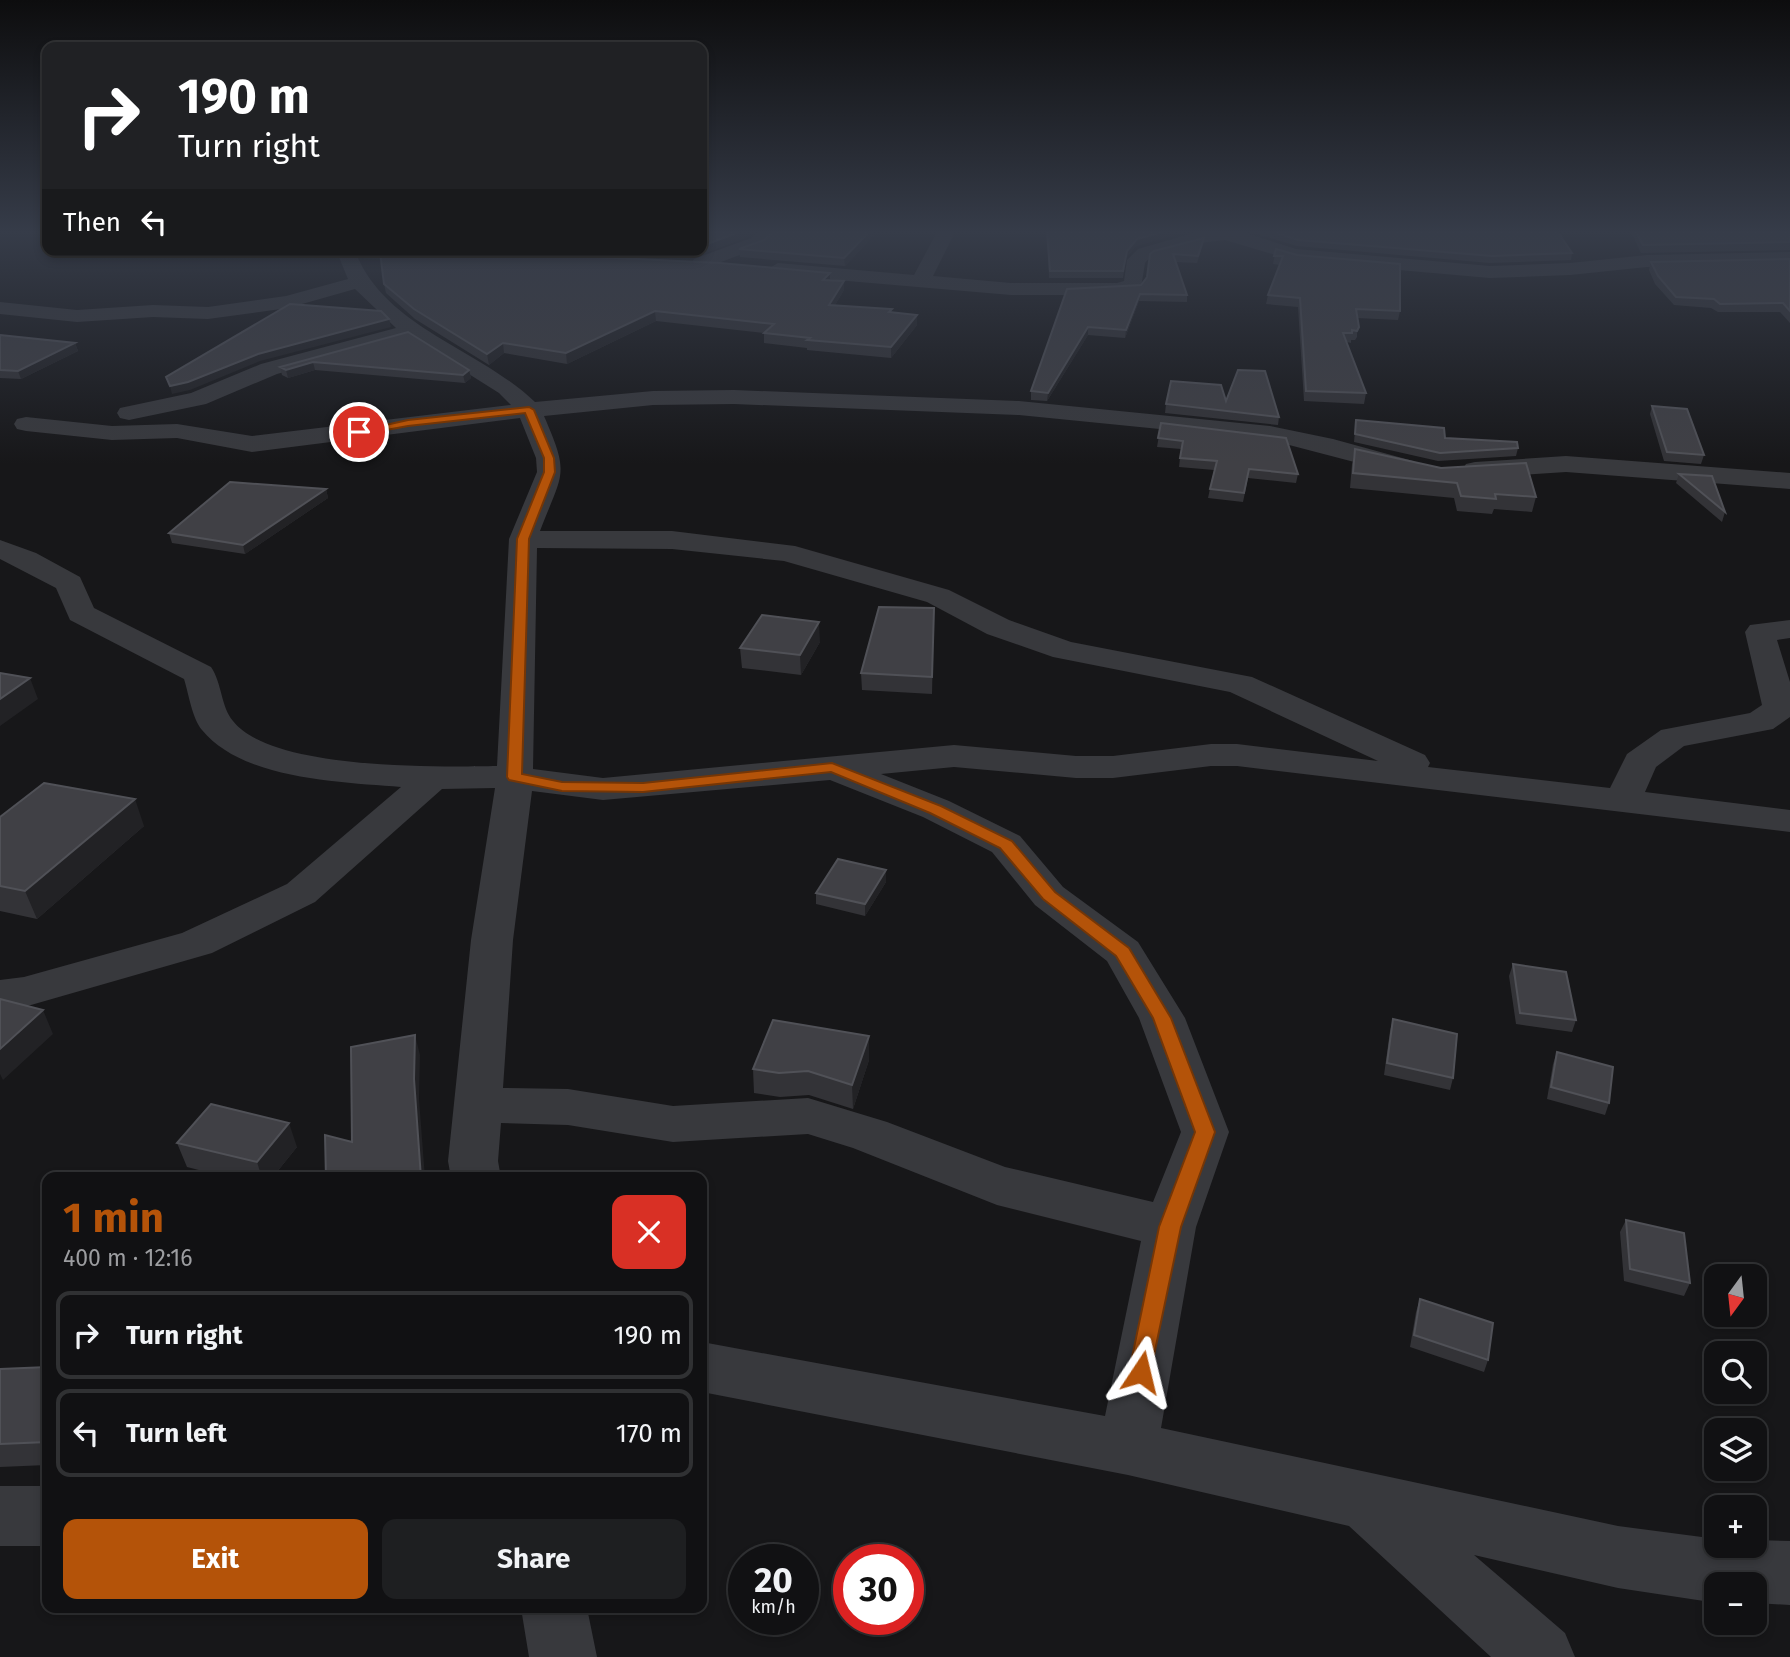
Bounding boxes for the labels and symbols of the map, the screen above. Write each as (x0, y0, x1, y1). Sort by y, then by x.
pin (329, 402, 389, 462)
north arrow (1704, 1264, 1768, 1326)
position arrow (1104, 1335, 1178, 1409)
speed limit sign: 30 (833, 1544, 924, 1635)

